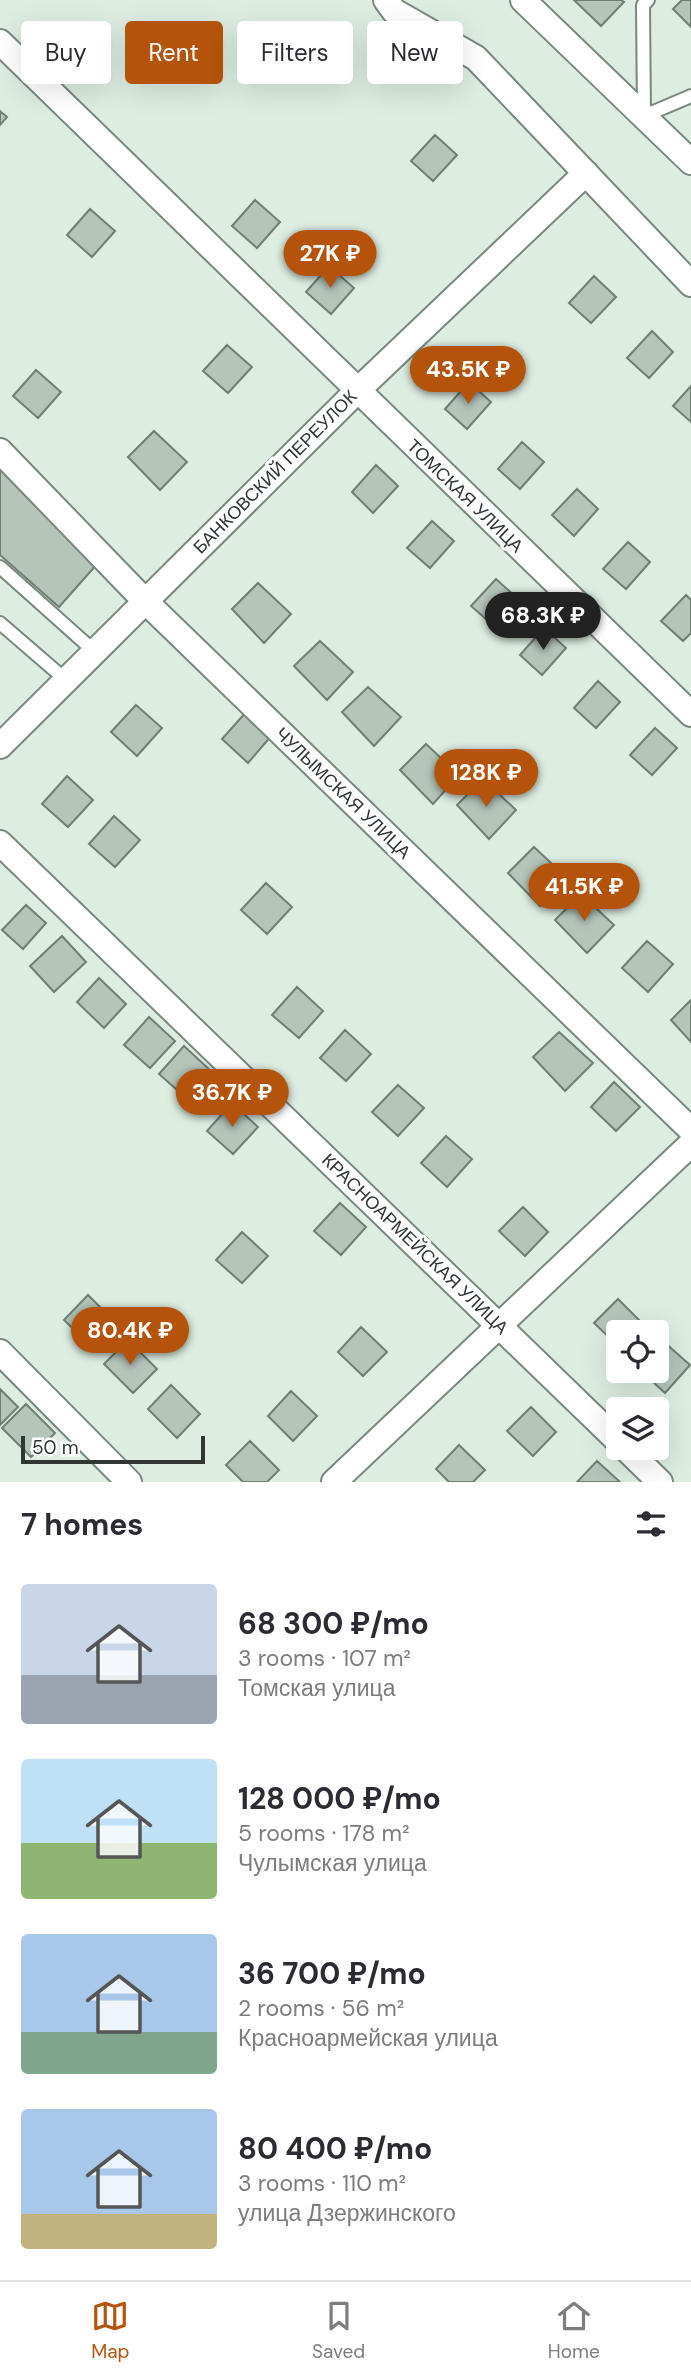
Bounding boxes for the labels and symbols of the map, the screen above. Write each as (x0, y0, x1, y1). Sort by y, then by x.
pin: 27K ₽ (281, 230, 379, 290)
pin: 43.5K ₽ (403, 346, 533, 406)
street label: БАНКОВСКИЙ ПЕРЕУЛОК (188, 385, 362, 559)
street label: ТОМСКАЯ УЛИЦА (401, 434, 529, 558)
pin: 68.3K ₽ (478, 592, 608, 652)
street label: ЧУЛЫМСКАЯ УЛИЦА (270, 722, 416, 864)
pin: 128K ₽ (429, 750, 543, 809)
pin: 41.5K ₽ (519, 864, 649, 923)
pin: 36.7K ₽ (167, 1070, 297, 1129)
street label: КРАСНОАРМЕЙСКАЯ УЛИЦА (317, 1148, 513, 1340)
pin: 80.4K ₽ (65, 1308, 195, 1367)
scale bar (21, 1433, 205, 1465)

